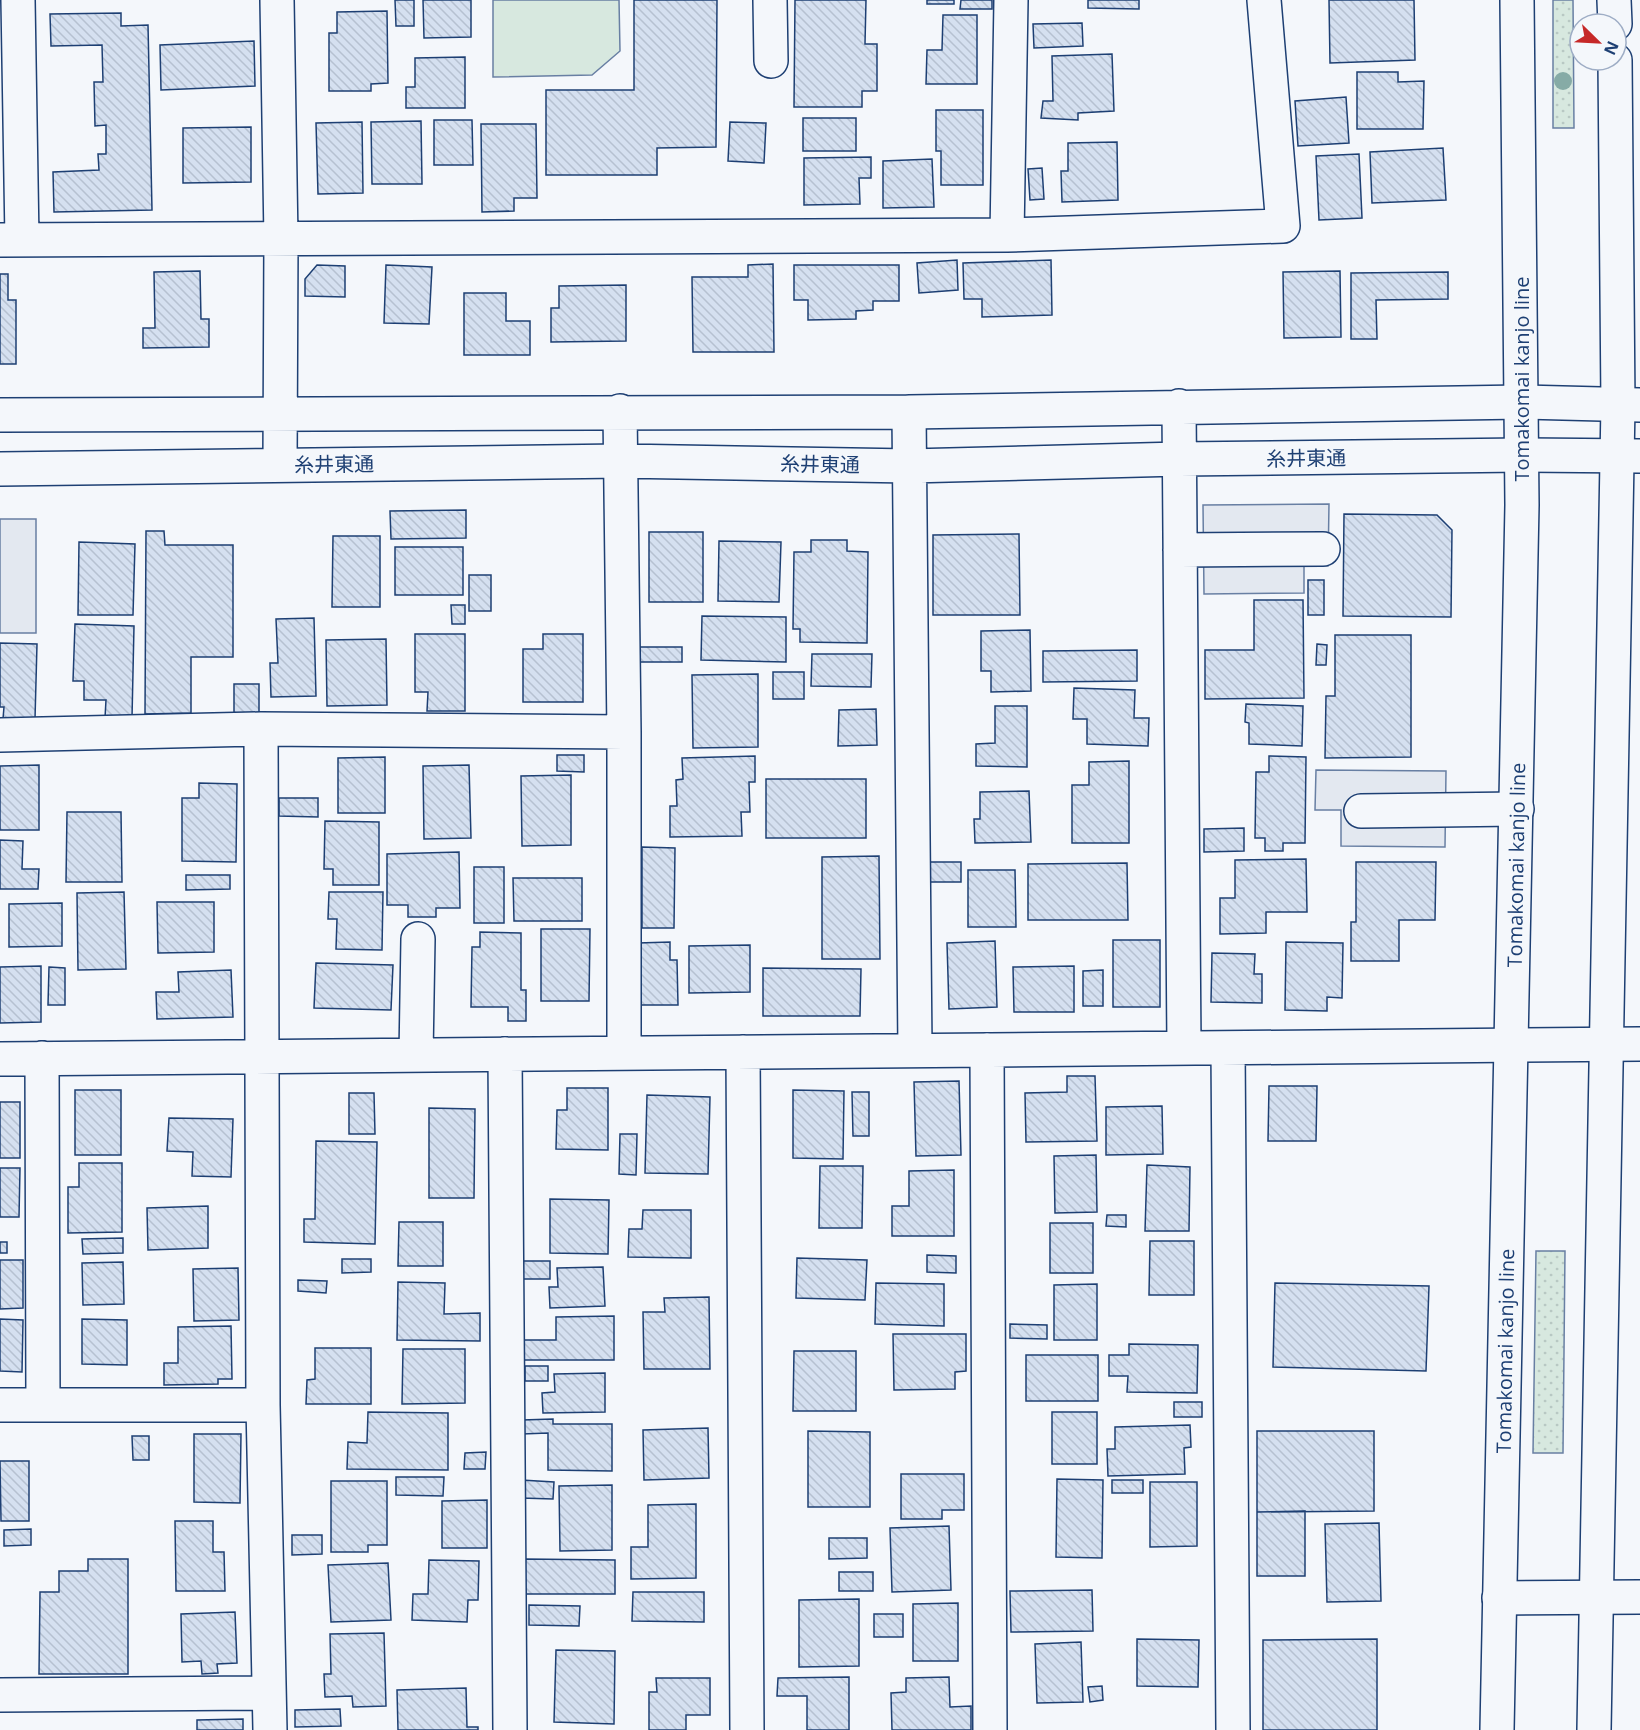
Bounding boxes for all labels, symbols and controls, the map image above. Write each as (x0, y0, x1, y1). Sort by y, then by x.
north arrow (1568, 12, 1628, 72)
text: N (1599, 38, 1624, 59)
street label: Tomakomai kanjo line (1508, 277, 1535, 481)
street label: 糸井東通 (1266, 444, 1346, 472)
street label: 糸井東通 (294, 450, 374, 478)
street label: 糸井東通 (780, 450, 860, 478)
street label: Tomakomai kanjo line (1501, 762, 1531, 968)
street label: Tomakomai kanjo line (1490, 1248, 1520, 1454)

